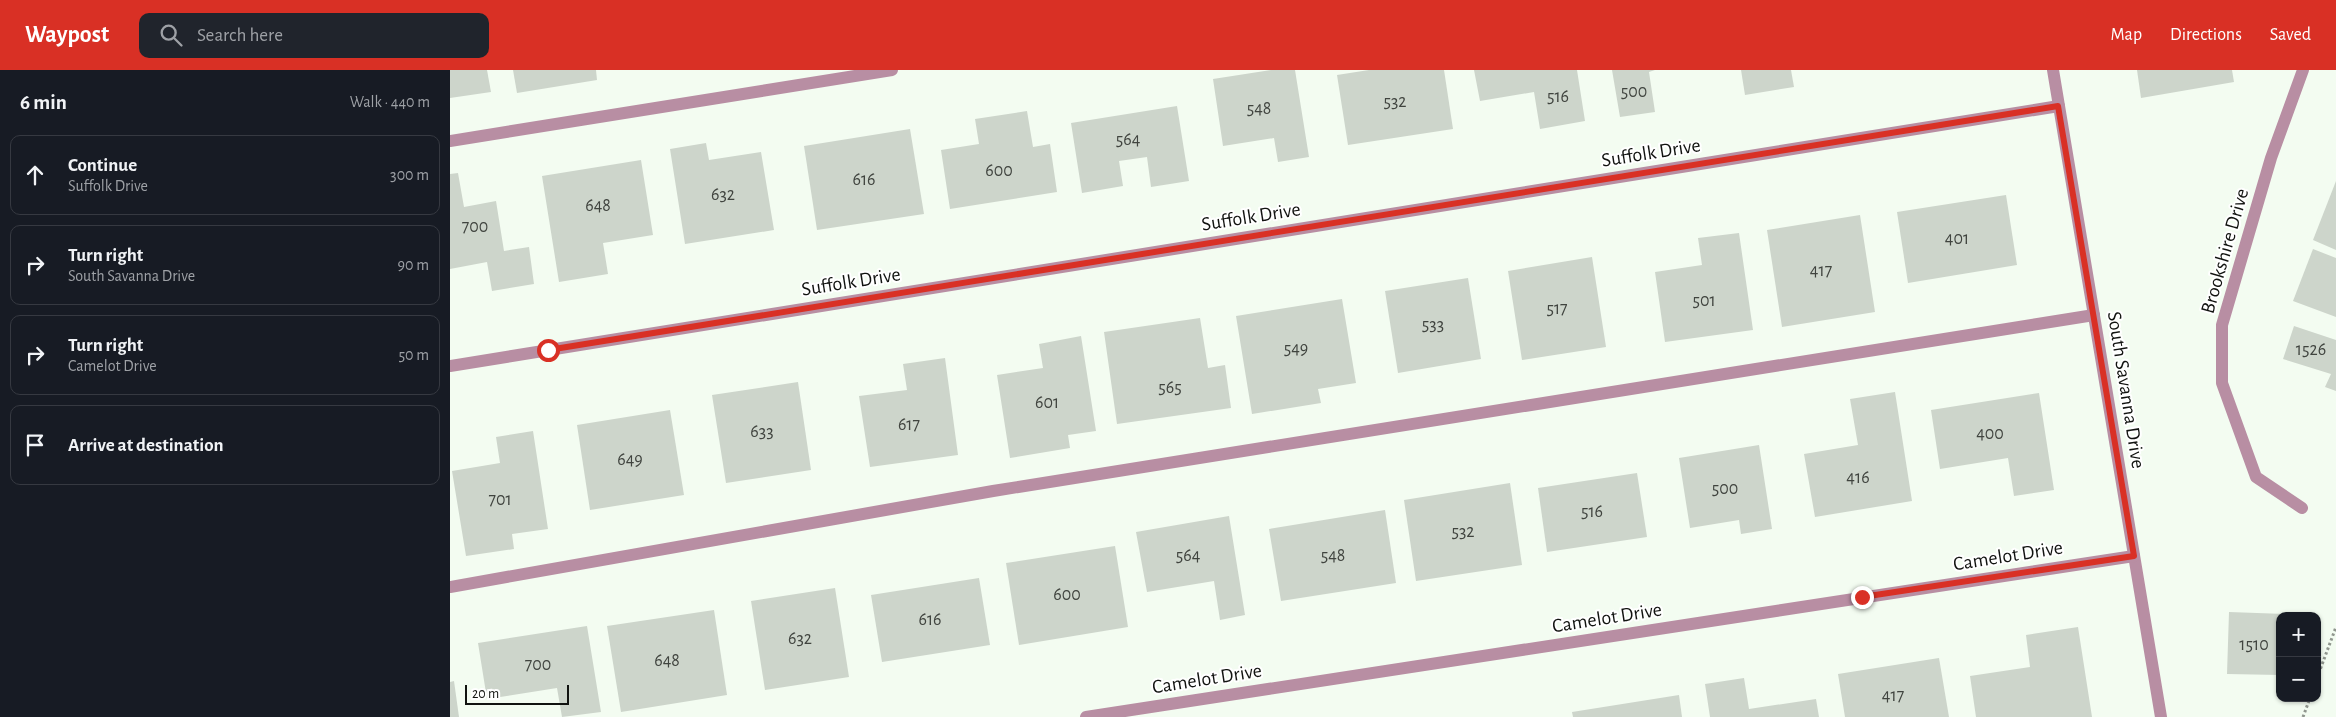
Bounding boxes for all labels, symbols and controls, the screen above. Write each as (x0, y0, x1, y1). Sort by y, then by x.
search box (139, 13, 489, 58)
icon: search (157, 21, 185, 49)
text: Waypost (25, 23, 109, 47)
text: Search here (197, 26, 283, 45)
text: Map (2111, 26, 2142, 44)
text: Directions (2170, 26, 2242, 44)
text: Saved (2270, 26, 2311, 44)
house number: 500 (1621, 83, 1647, 101)
house number: 516 (1547, 88, 1569, 106)
text: 6 min (20, 92, 67, 113)
house number: 532 (1383, 93, 1407, 111)
text: Walk · 440 m (350, 94, 430, 110)
house number: 548 (1247, 100, 1271, 118)
house number: 564 (1116, 131, 1141, 149)
street label: Suffolk Drive (1600, 135, 1702, 171)
text: Continue (68, 156, 137, 175)
icon: ahead (21, 161, 49, 189)
house number: 600 (985, 162, 1013, 180)
text: 300 m (390, 167, 429, 183)
house number: 616 (852, 171, 876, 189)
text: Suffolk Drive (68, 178, 148, 194)
house number: 632 (711, 186, 735, 204)
street label: Brookshire Drive (2198, 186, 2252, 316)
house number: 648 (585, 197, 611, 215)
street label: Suffolk Drive (1200, 199, 1302, 235)
house number: 700 (462, 218, 488, 236)
house number: 401 (1945, 230, 1969, 248)
text: Turn right (68, 246, 143, 265)
icon: right (21, 251, 49, 279)
text: 90 m (398, 257, 429, 273)
house number: 417 (1810, 262, 1832, 280)
street label: Suffolk Drive (800, 264, 902, 300)
text: South Savanna Drive (68, 268, 195, 284)
house number: 501 (1692, 292, 1716, 310)
house number: 517 (1546, 300, 1568, 318)
street label: South Savanna Drive (2104, 310, 2148, 470)
house number: 533 (1422, 316, 1444, 334)
text: Turn right (68, 336, 143, 355)
route start (537, 339, 560, 362)
house number: 549 (1284, 340, 1308, 358)
icon: right (21, 341, 49, 369)
house number: 1526 (2296, 341, 2326, 359)
text: 50 m (398, 347, 429, 363)
text: Camelot Drive (68, 358, 157, 374)
house number: 565 (1158, 379, 1182, 397)
house number: 601 (1035, 394, 1059, 412)
house number: 617 (898, 416, 920, 434)
house number: 633 (750, 423, 774, 441)
house number: 400 (1976, 425, 2004, 443)
icon: arrive (21, 431, 49, 459)
text: Arrive at destination (68, 436, 224, 455)
house number: 649 (617, 451, 643, 469)
house number: 416 (1846, 469, 1870, 487)
house number: 500 (1712, 480, 1738, 498)
house number: 701 (488, 491, 512, 509)
house number: 516 (1581, 503, 1603, 521)
house number: 532 (1451, 523, 1475, 541)
street label: Camelot Drive (1952, 537, 2064, 575)
house number: 564 (1176, 547, 1201, 565)
house number: 548 (1321, 547, 1345, 565)
house number: 600 (1053, 586, 1081, 604)
route end (1851, 586, 1874, 609)
street label: Camelot Drive (1551, 599, 1663, 637)
house number: 616 (918, 611, 942, 629)
map controls (2276, 612, 2321, 702)
button: + (2276, 612, 2321, 657)
house number: 632 (788, 630, 812, 648)
house number: 1510 (2239, 636, 2269, 654)
house number: 648 (654, 652, 680, 670)
house number: 700 (525, 656, 551, 674)
button: − (2276, 657, 2321, 702)
street label: Camelot Drive (1151, 660, 1263, 698)
scale bar (465, 682, 569, 705)
text: 20 m (472, 687, 499, 701)
house number: 417 (1882, 687, 1904, 705)

